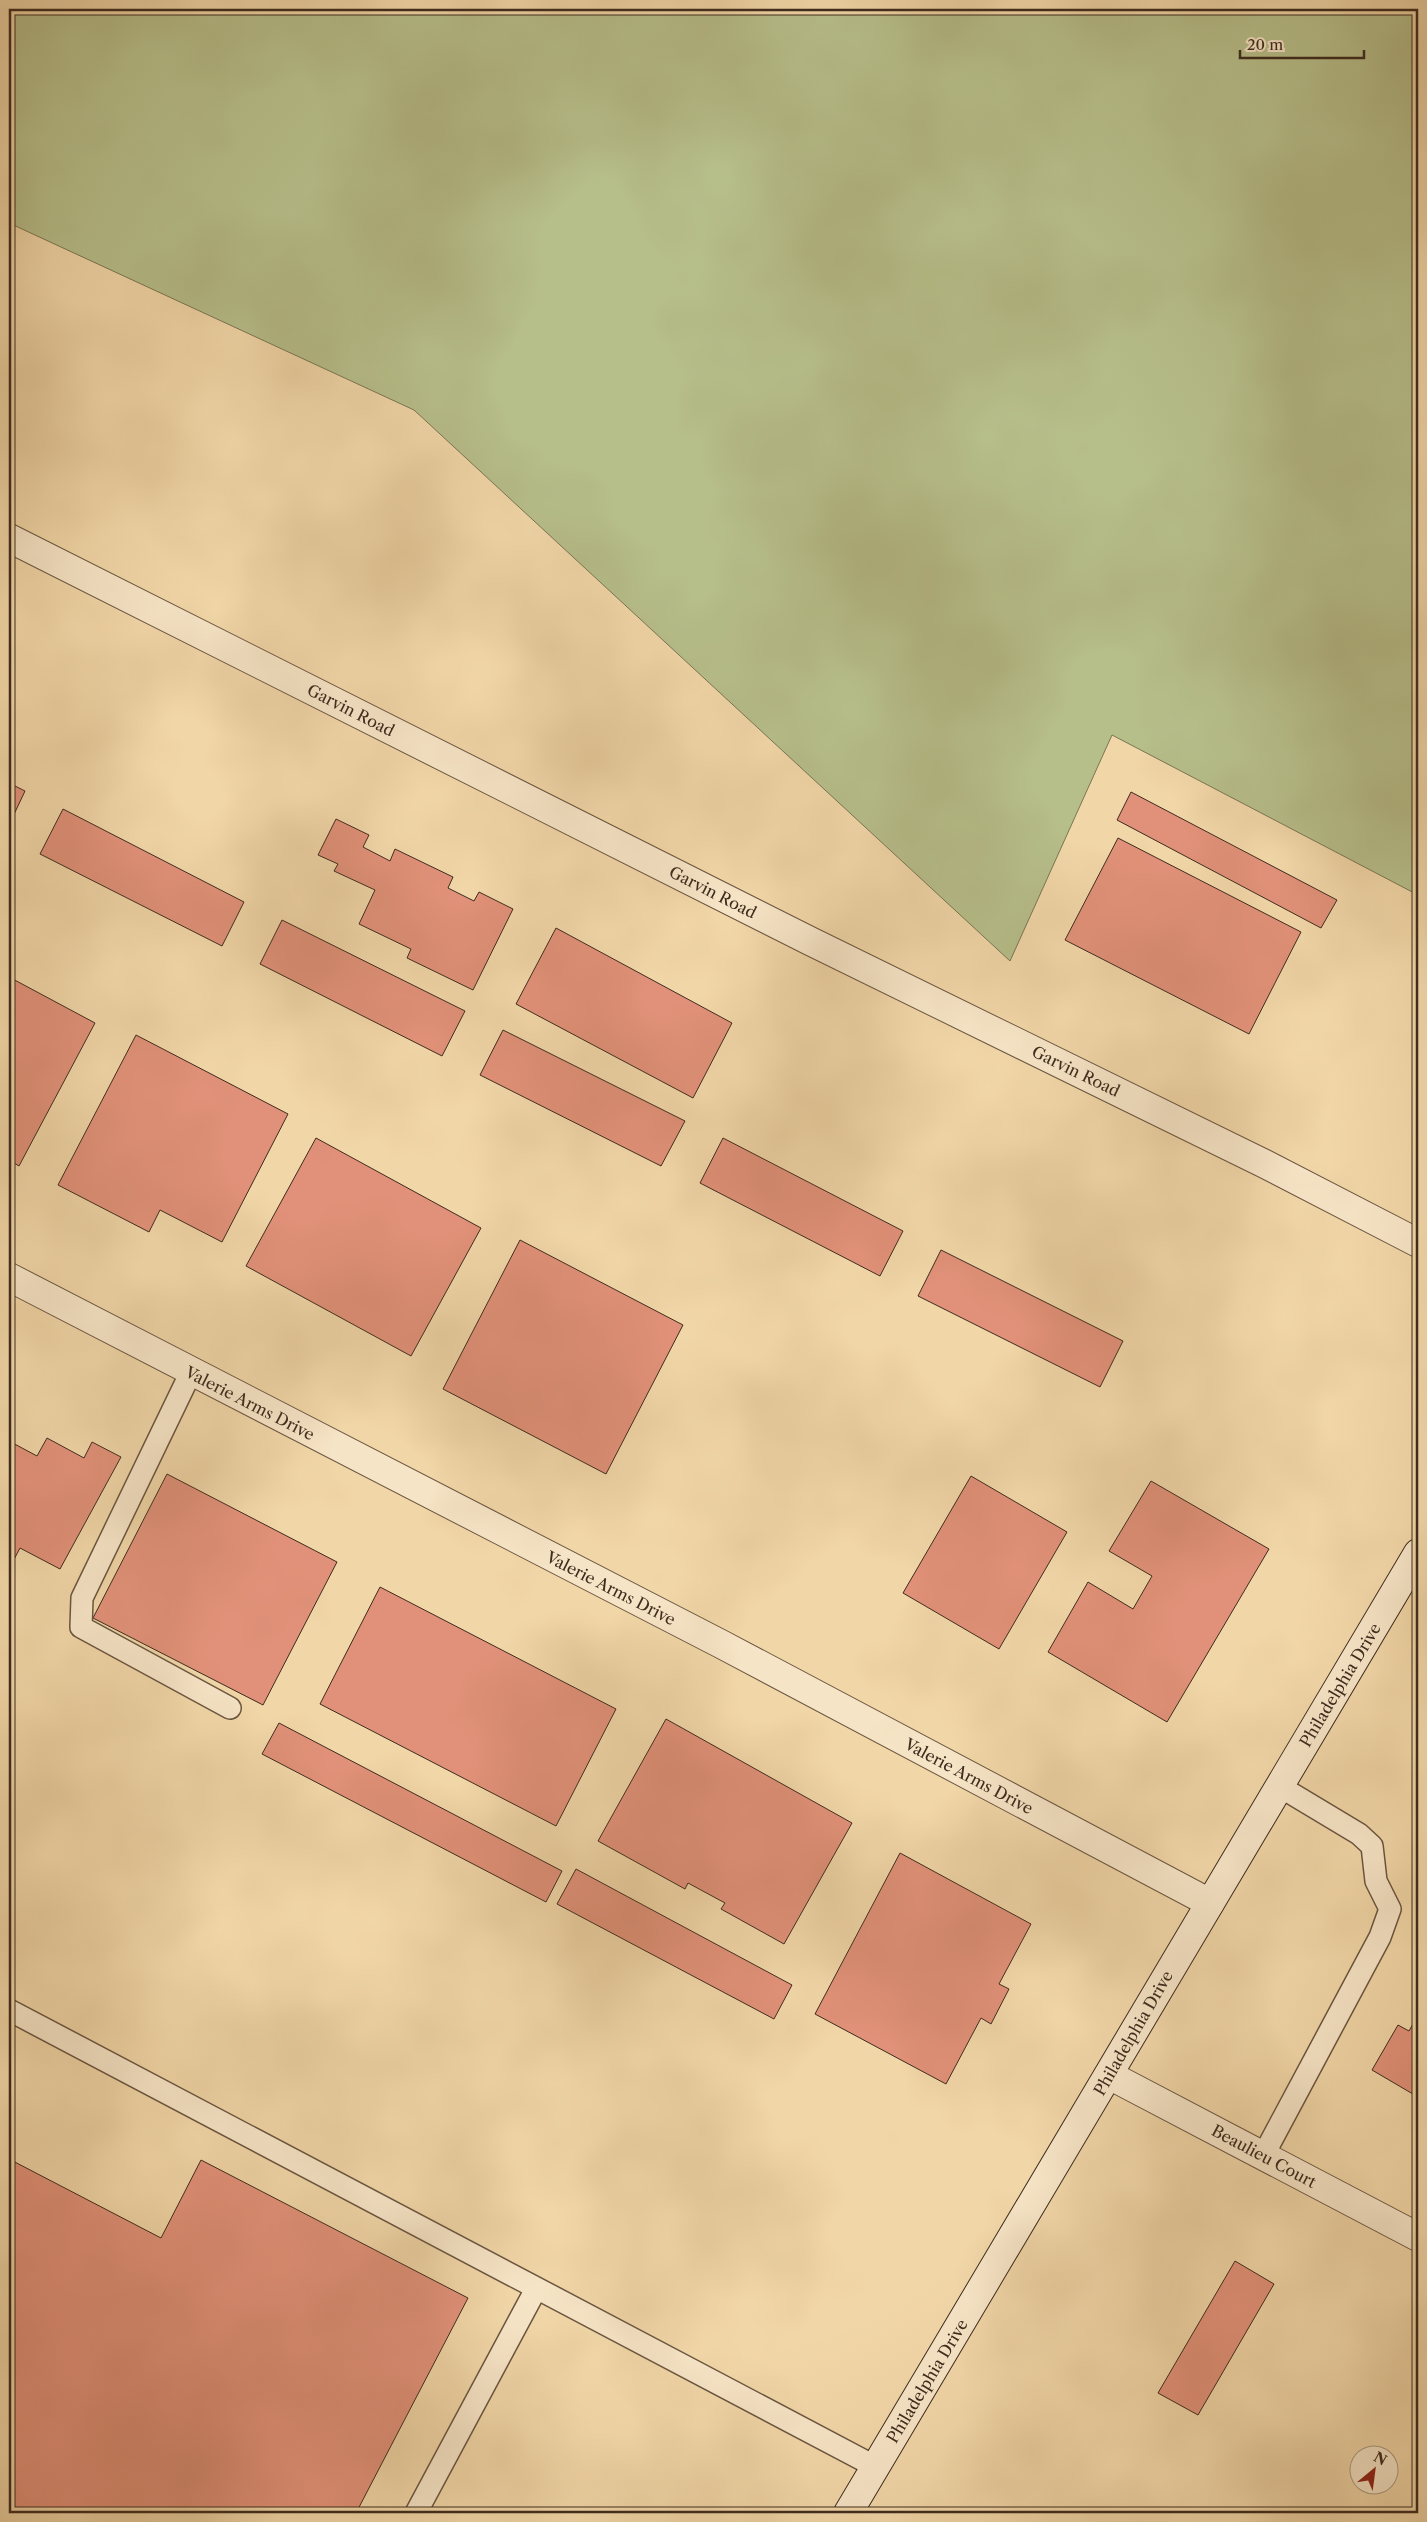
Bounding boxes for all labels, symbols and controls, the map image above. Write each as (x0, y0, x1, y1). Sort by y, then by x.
scale bar (1240, 28, 1363, 60)
text: 20 m (1247, 35, 1283, 54)
street label: Garvin Road (304, 679, 398, 741)
street label: Garvin Road (666, 861, 760, 923)
street label: Garvin Road (1029, 1041, 1123, 1101)
street label: Valerie Arms Drive (181, 1361, 318, 1444)
street label: Valerie Arms Drive (542, 1546, 679, 1629)
street label: Philadelphia Drive (1295, 1619, 1385, 1751)
street label: Valerie Arms Drive (900, 1733, 1037, 1818)
street label: Philadelphia Drive (1089, 1967, 1177, 2099)
street label: Beaulieu Court (1208, 2120, 1320, 2192)
street label: Philadelphia Drive (882, 2315, 972, 2447)
north arrow (1350, 2444, 1400, 2494)
text: N (1371, 2448, 1390, 2469)

